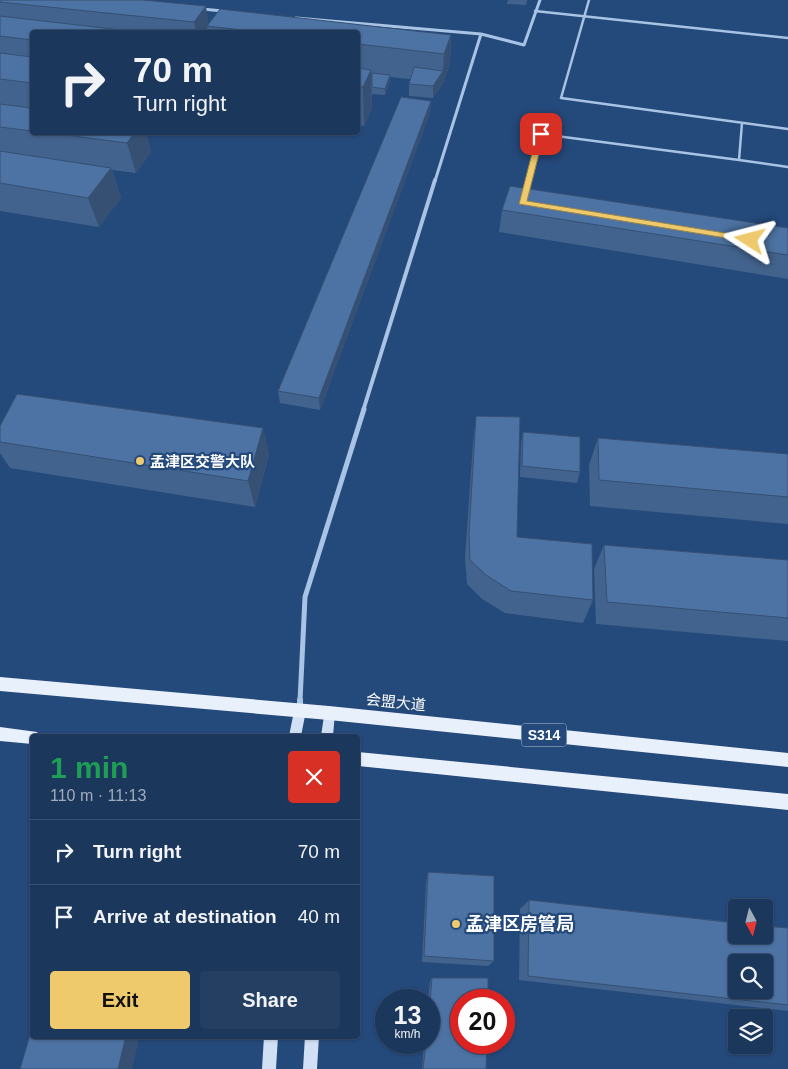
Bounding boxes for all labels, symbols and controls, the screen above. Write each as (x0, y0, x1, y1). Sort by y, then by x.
icon: right (50, 50, 115, 115)
text: 70 m (133, 50, 213, 89)
text: Turn right (133, 91, 226, 116)
pin (520, 113, 562, 155)
icon: arrive (527, 120, 555, 148)
position arrow (723, 213, 775, 265)
place label: 孟津区交警大队 (150, 453, 255, 470)
marker: 孟津区交警大队 (134, 455, 146, 467)
street label: 会盟大道 (365, 690, 427, 714)
road number: S314 (522, 724, 566, 746)
text: 1 min (50, 751, 128, 784)
button: close (288, 751, 340, 803)
text: 110 m · 11:13 (50, 787, 146, 804)
icon: right (50, 838, 78, 866)
text: Turn right (93, 841, 181, 862)
text: 70 m (298, 841, 340, 862)
north arrow (728, 899, 772, 944)
map controls (728, 899, 773, 1054)
icon: arrive (50, 903, 78, 931)
text: Arrive at destination (93, 906, 277, 927)
text: 40 m (298, 906, 340, 927)
place label: 孟津区房管局 (466, 914, 574, 934)
marker: 孟津区房管局 (450, 918, 462, 930)
button: search (728, 954, 773, 999)
button: Exit (50, 971, 190, 1029)
button: Share (200, 971, 340, 1029)
speed limit sign: 20 (450, 989, 515, 1054)
text: 13 (394, 1001, 421, 1029)
button: layers (728, 1009, 773, 1054)
text: km/h (394, 1027, 421, 1041)

